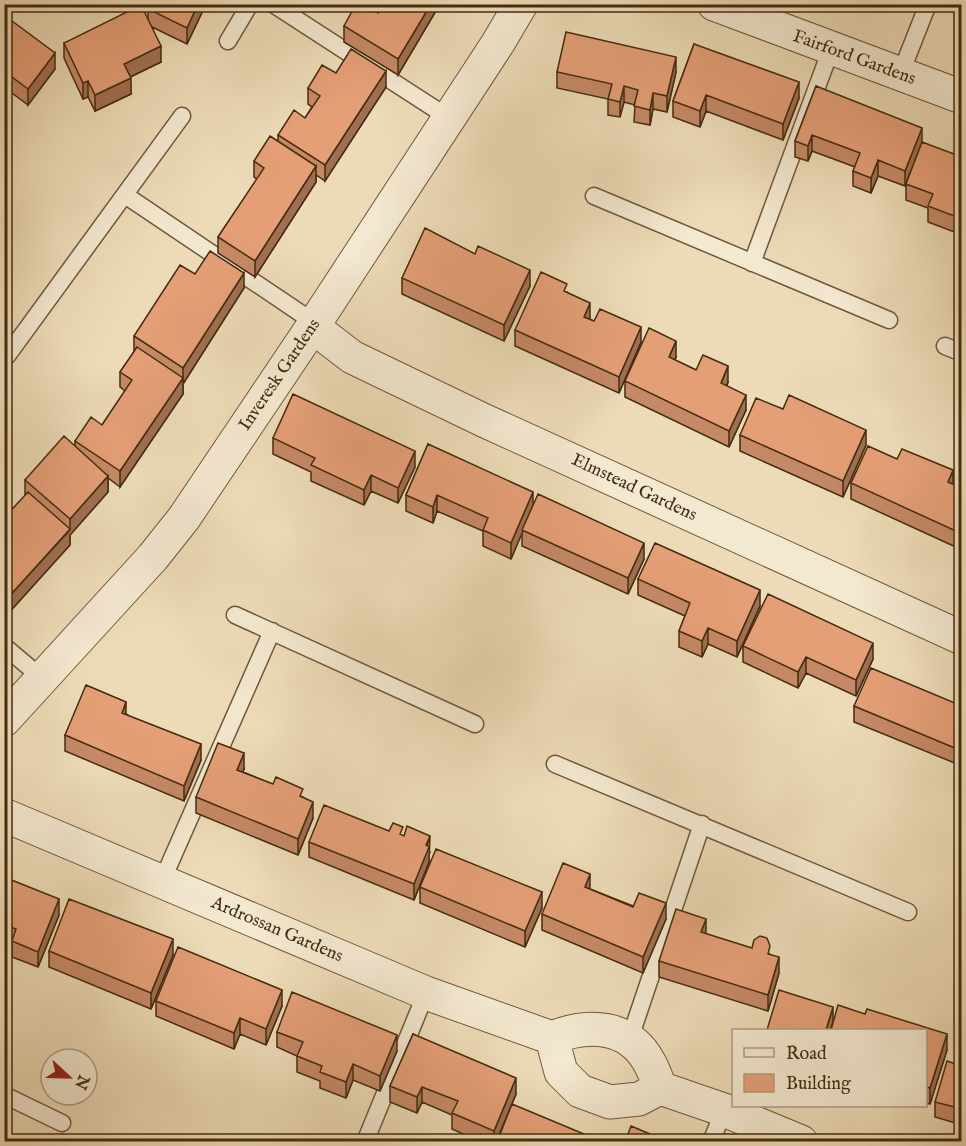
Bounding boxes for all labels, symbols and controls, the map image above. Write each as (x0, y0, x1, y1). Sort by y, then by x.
street label: Fairford Gardens (789, 25, 919, 91)
street label: Inveresk Gardens (234, 314, 326, 436)
street label: Elmstead Gardens (568, 449, 700, 527)
street label: Ardrossan Gardens (207, 891, 346, 968)
legend (732, 1029, 927, 1107)
text: Road (786, 1043, 827, 1066)
north arrow (39, 1047, 99, 1107)
text: N (69, 1071, 93, 1092)
text: Building (786, 1073, 851, 1096)

